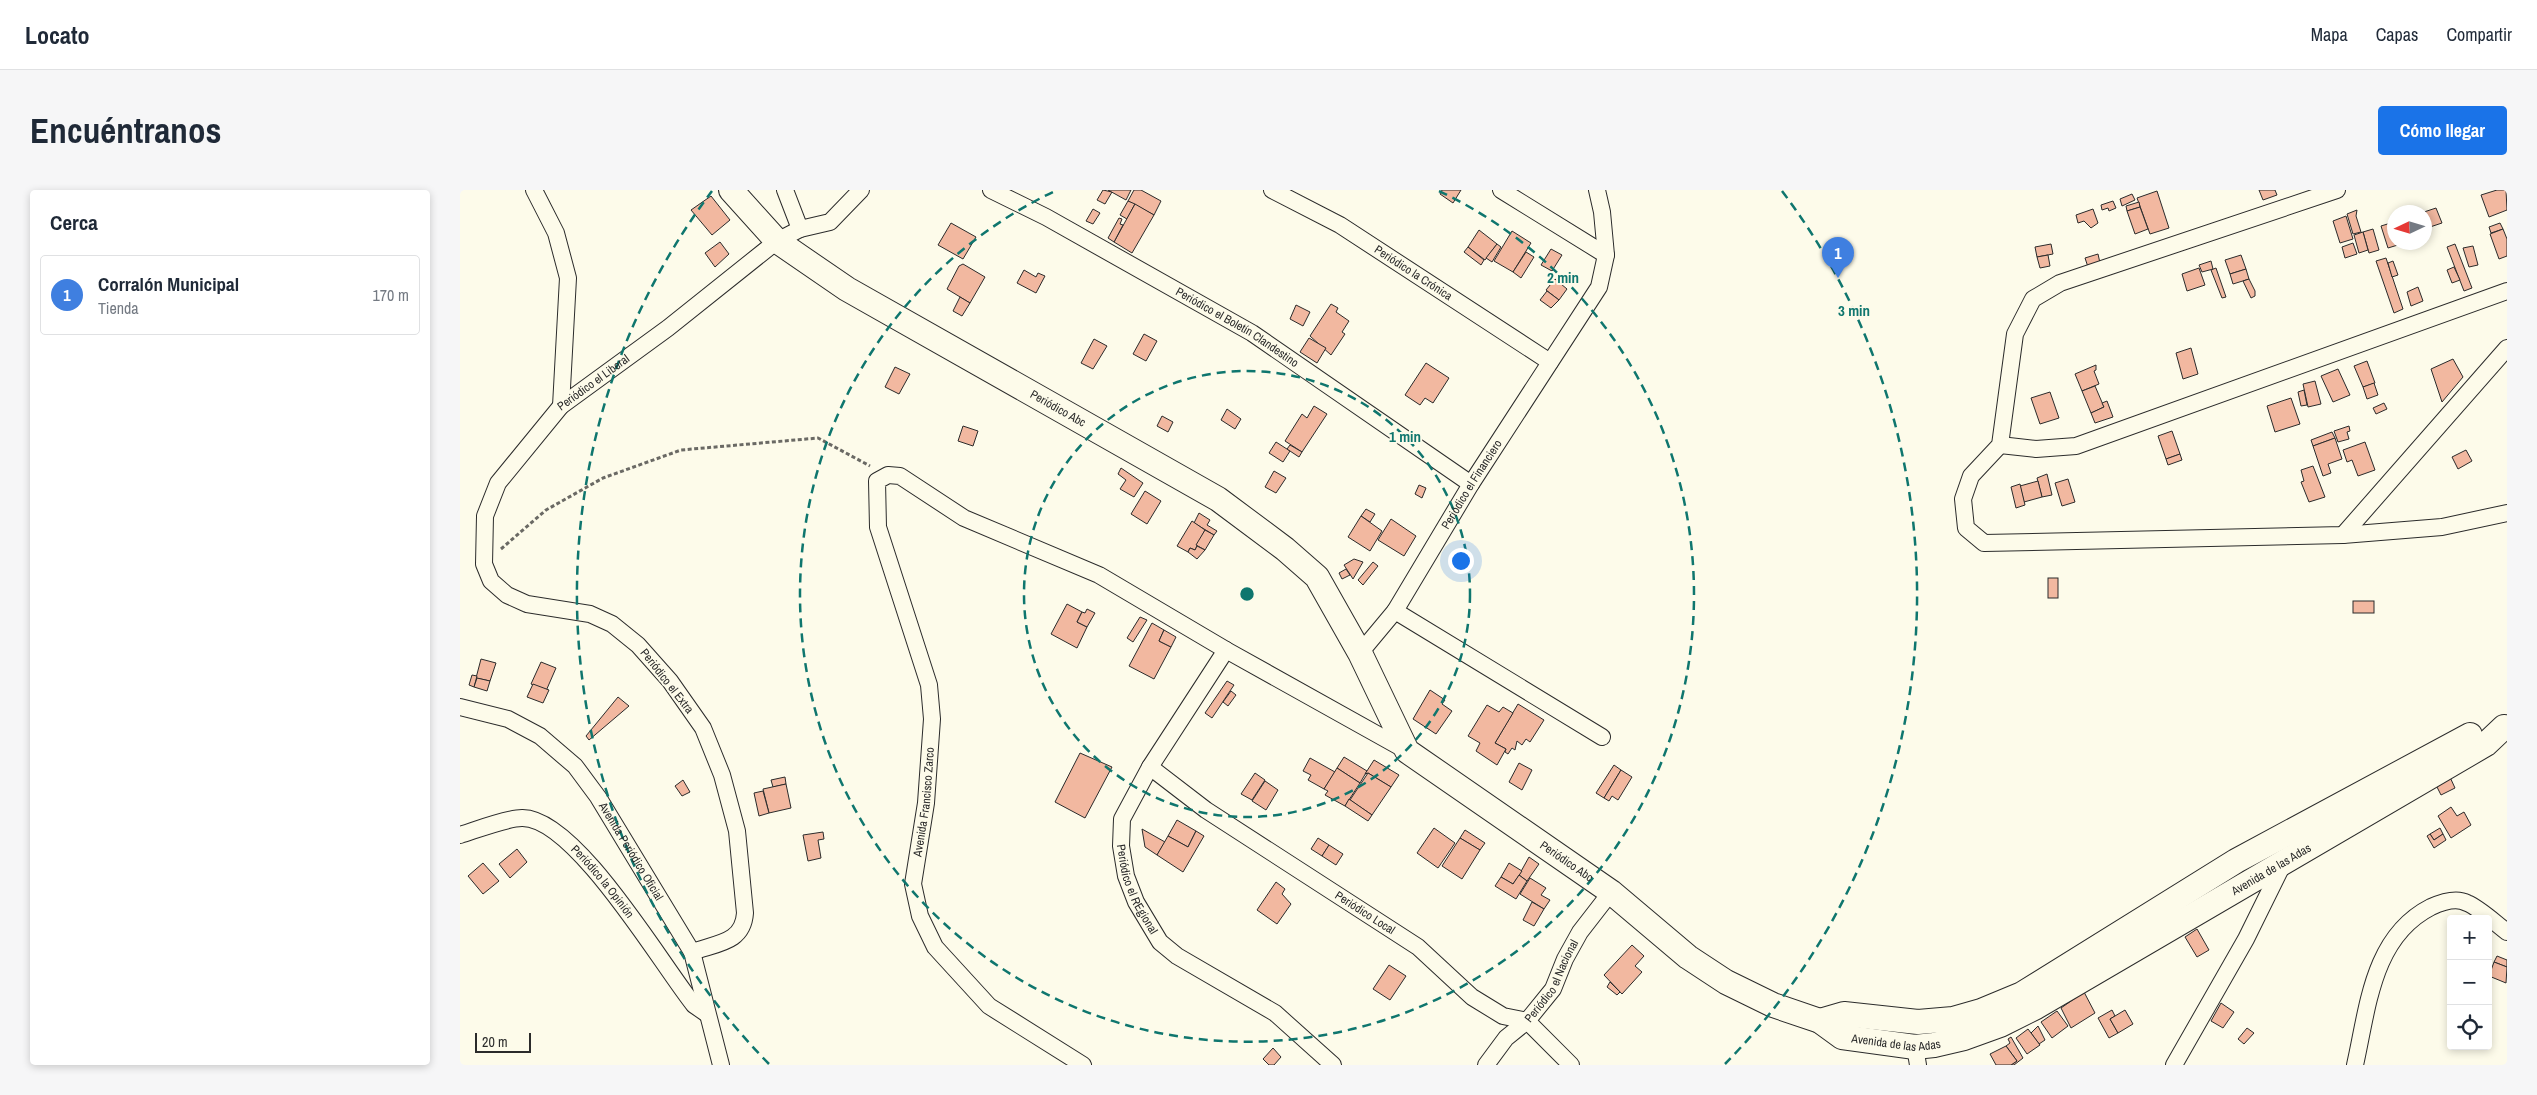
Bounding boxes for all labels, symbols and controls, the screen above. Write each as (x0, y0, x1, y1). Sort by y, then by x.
text: Locato (25, 19, 90, 51)
text: Mapa (2311, 22, 2348, 47)
text: Capas (2376, 22, 2418, 47)
text: Compartir (2446, 22, 2512, 47)
button: Cómo llegar (2378, 106, 2507, 155)
text: Encuéntranos (30, 107, 221, 154)
north arrow (2387, 205, 2432, 250)
text: Cerca (50, 208, 98, 237)
pin: 1 (1822, 237, 1854, 278)
street label: Periódico la Crónica (1371, 242, 1456, 304)
text: 2 min (1547, 267, 1579, 288)
text: Corralón Municipal (98, 271, 239, 297)
text: 1 (63, 284, 71, 306)
text: 170 m (373, 284, 409, 306)
street label: Periódico el Boletín Clandestino (1173, 284, 1302, 371)
text: Tienda (98, 297, 139, 319)
text: 3 min (1838, 300, 1870, 321)
street label: Periódico el Liberal (554, 351, 633, 414)
street label: Periódico Abc (1027, 386, 1089, 431)
text: 1 min (1389, 426, 1421, 447)
street label: Periódico el Financiero (1438, 437, 1506, 532)
your location (1448, 548, 1474, 574)
centre of rings (1238, 585, 1256, 603)
street label: Periódico el Extra (637, 645, 698, 717)
street label: Avenida Francisco Zarco (909, 747, 938, 859)
street label: Avenida Periódico Oficial (595, 798, 667, 903)
street label: Periódico Abc (1537, 837, 1596, 885)
street label: Avenida de las Adas (2228, 840, 2314, 900)
street label: Periódico la Opinión (568, 841, 638, 921)
street label: Periódico el REgional (1113, 843, 1161, 937)
street label: Periódico Local (1332, 887, 1398, 938)
map controls (2447, 915, 2492, 1050)
button: + (2447, 915, 2492, 960)
street label: Periódico el Nacional (1521, 937, 1582, 1026)
button: − (2447, 960, 2492, 1005)
button: locate (2447, 1005, 2492, 1050)
scale bar (475, 1030, 531, 1053)
street label: Avenida de las Adas (1850, 1030, 1942, 1055)
text: 20 m (482, 1033, 508, 1051)

